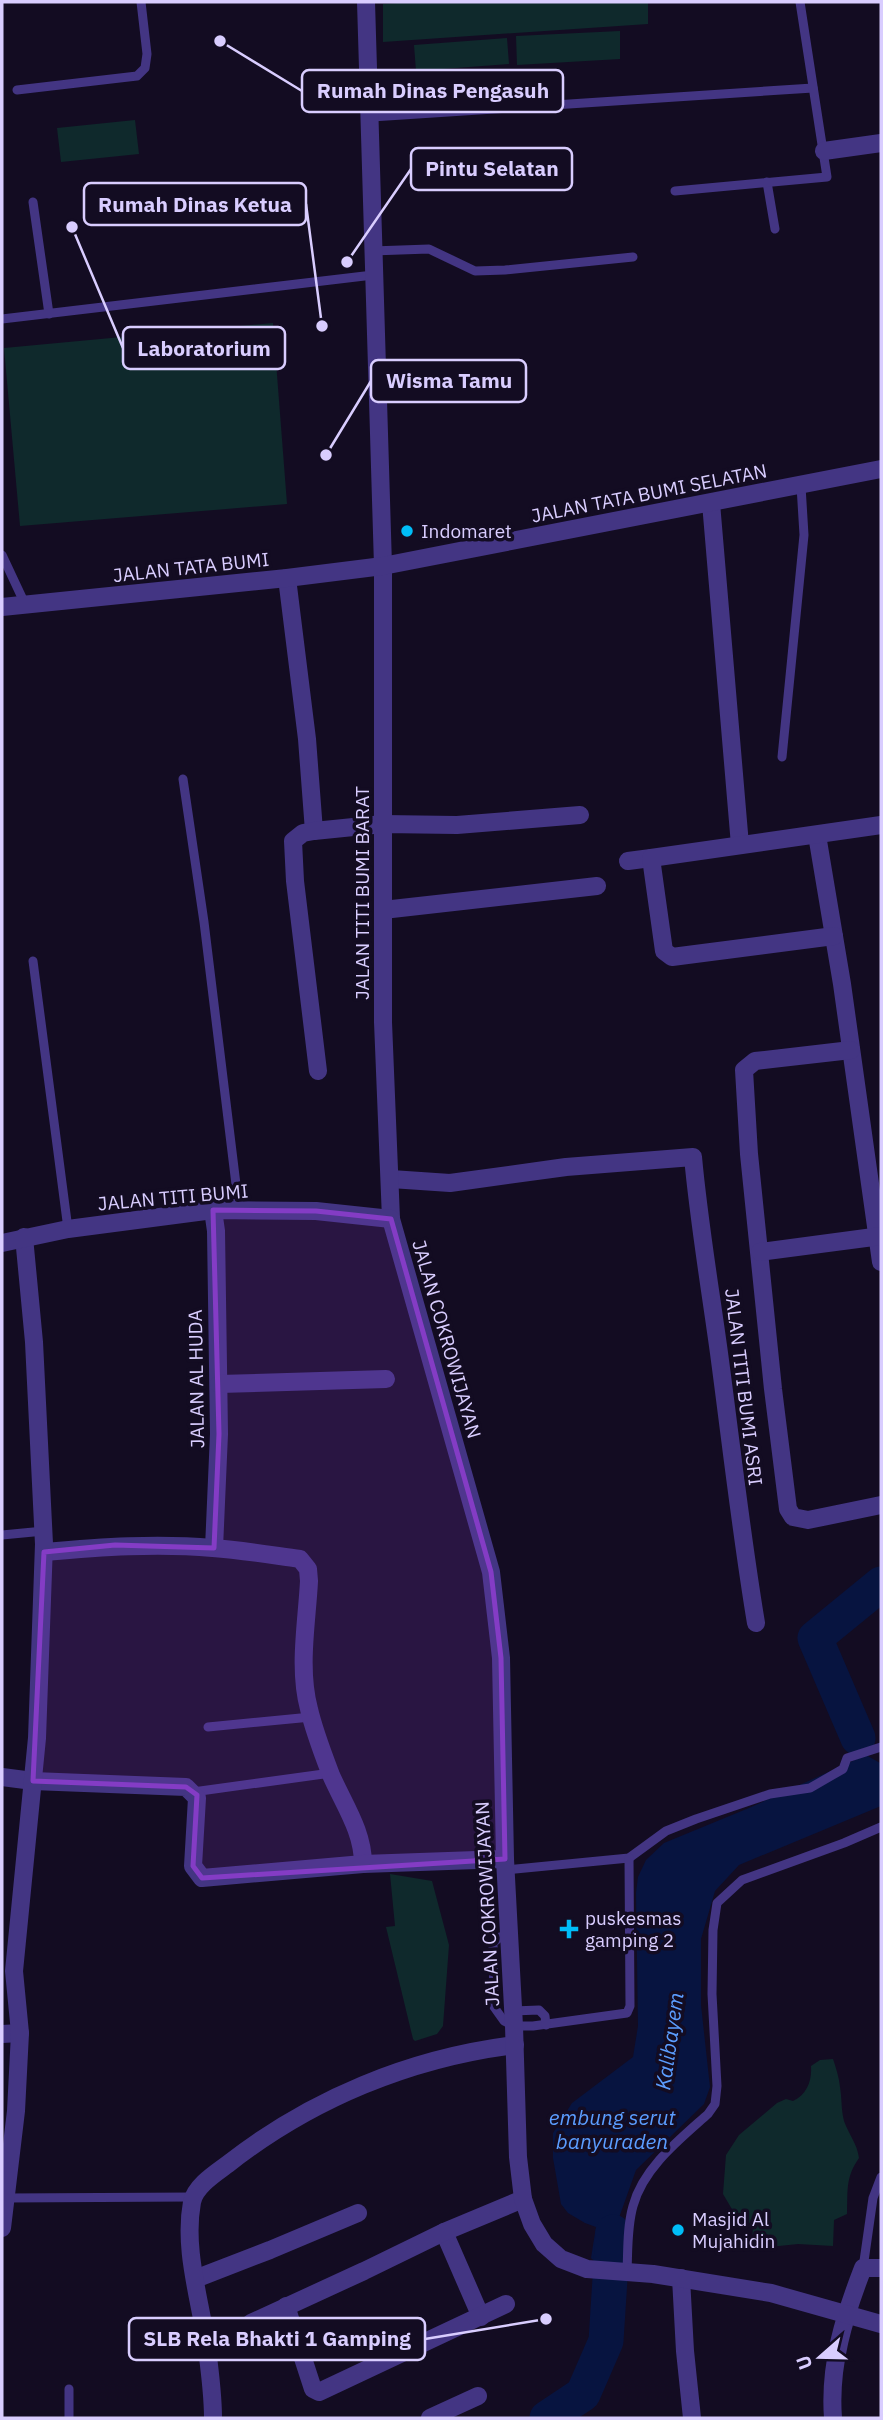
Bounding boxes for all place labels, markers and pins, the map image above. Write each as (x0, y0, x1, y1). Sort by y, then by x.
callout: Rumah Dinas Pengasuh (302, 70, 563, 112)
callout: Pintu Selatan (411, 148, 572, 190)
callout: Rumah Dinas Ketua (84, 183, 306, 225)
callout: Laboratorium (123, 327, 285, 369)
callout: Wisma Tamu (371, 360, 526, 402)
place label: Indomaret (421, 519, 512, 543)
marker: Indomaret (399, 523, 415, 539)
place label: puskesmas gamping 2 (585, 1906, 681, 1952)
marker: puskesmas gamping 2 (559, 1919, 579, 1939)
place label: Masjid Al Mujahidin (692, 2207, 775, 2253)
marker: Masjid Al Mujahidin (670, 2222, 686, 2238)
callout: SLB Rela Bhakti 1 Gamping (129, 2318, 425, 2360)

